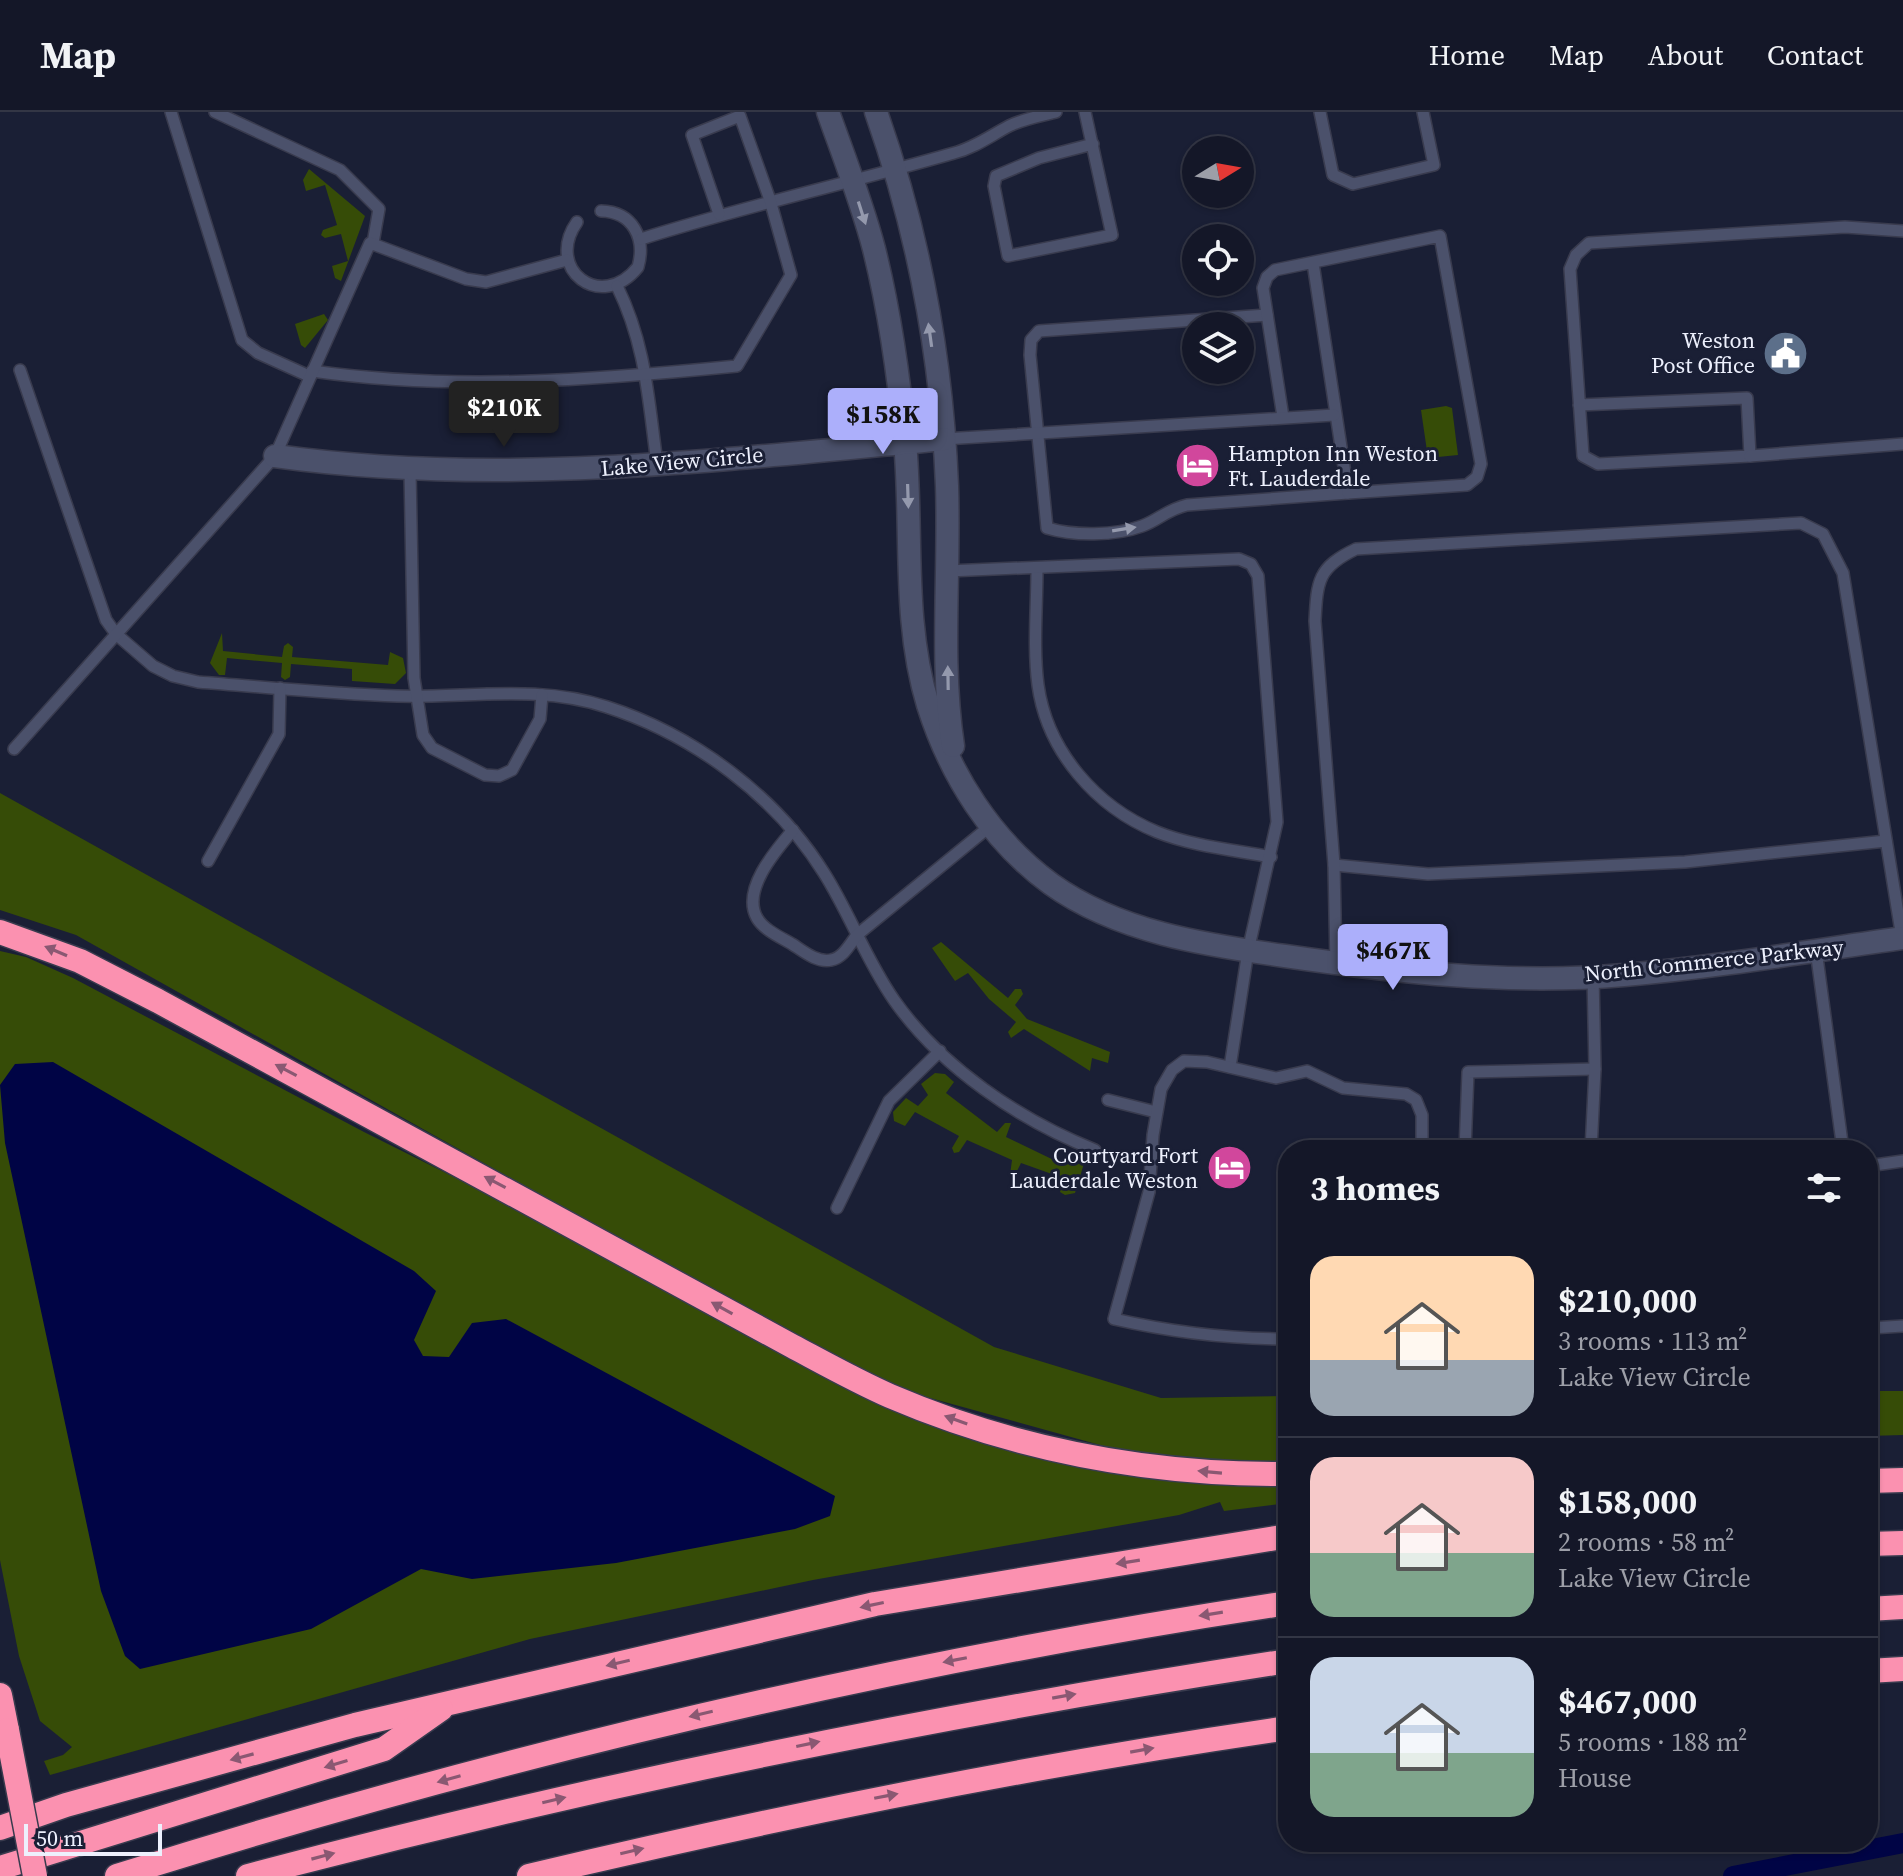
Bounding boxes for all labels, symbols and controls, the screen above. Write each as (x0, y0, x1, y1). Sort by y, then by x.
text: Map (40, 29, 116, 81)
text: Home (1429, 36, 1505, 74)
text: Map (1549, 36, 1604, 74)
text: About (1648, 36, 1723, 74)
text: Contact (1767, 36, 1863, 74)
north arrow (1182, 136, 1254, 208)
map controls (1182, 136, 1254, 384)
one-way arrow (856, 201, 869, 225)
button: locate (1182, 224, 1254, 296)
button: layers (1182, 312, 1254, 384)
one-way arrow (924, 322, 937, 347)
place label: Weston Post Office (1651, 325, 1755, 380)
public building icon: Weston Post Office (1762, 329, 1810, 377)
pin: $210K (448, 381, 560, 449)
pin: $158K (827, 388, 939, 456)
text: $210K (467, 389, 541, 425)
text: $158K (846, 396, 920, 432)
place label: Hampton Inn Weston Ft. Lauderdale (1228, 438, 1438, 493)
street label: Lake View Circle (599, 439, 765, 483)
hotel icon: Hampton Inn Weston Ft. Lauderdale (1173, 442, 1221, 490)
one-way arrow (902, 484, 915, 509)
one-way arrow (1112, 523, 1137, 535)
one-way arrow (941, 665, 954, 690)
pin: $467K (1337, 924, 1449, 992)
street label: North Commerce Parkway (1583, 931, 1846, 989)
text: $467K (1356, 932, 1430, 968)
one-way arrow (44, 944, 67, 957)
one-way arrow (275, 1063, 298, 1077)
place label: Courtyard Fort Lauderdale Weston (1010, 1140, 1199, 1195)
hotel icon: Courtyard Fort Lauderdale Weston (1205, 1144, 1253, 1192)
text: 3 homes (1310, 1165, 1440, 1211)
icon: filters (1802, 1166, 1846, 1210)
one-way arrow (483, 1176, 506, 1189)
text: $210,000 (1558, 1277, 1697, 1323)
icon: home (1374, 1288, 1470, 1384)
one-way arrow (711, 1301, 734, 1315)
text: 3 rooms · 113 m² (1558, 1323, 1747, 1359)
text: Lake View Circle (1558, 1359, 1751, 1395)
one-way arrow (944, 1413, 968, 1426)
one-way arrow (1197, 1466, 1222, 1479)
text: $158,000 (1558, 1478, 1697, 1524)
icon: home (1374, 1489, 1470, 1585)
text: 2 rooms · 58 m² (1558, 1524, 1734, 1560)
one-way arrow (1115, 1557, 1140, 1569)
text: Lake View Circle (1558, 1560, 1751, 1596)
one-way arrow (859, 1599, 884, 1612)
one-way arrow (1198, 1609, 1223, 1621)
one-way arrow (942, 1654, 967, 1666)
one-way arrow (605, 1657, 630, 1670)
text: $467,000 (1558, 1678, 1697, 1724)
icon: home (1374, 1689, 1470, 1785)
one-way arrow (1051, 1690, 1076, 1702)
one-way arrow (688, 1708, 713, 1721)
text: 5 rooms · 188 m² (1558, 1724, 1747, 1760)
one-way arrow (796, 1738, 821, 1750)
one-way arrow (1130, 1743, 1155, 1755)
one-way arrow (230, 1752, 255, 1764)
one-way arrow (324, 1758, 348, 1771)
text: House (1558, 1760, 1632, 1796)
one-way arrow (436, 1773, 460, 1786)
one-way arrow (874, 1789, 899, 1801)
one-way arrow (542, 1793, 567, 1806)
scale bar (24, 1820, 162, 1856)
text: 50 m (36, 1823, 83, 1853)
one-way arrow (620, 1845, 645, 1857)
one-way arrow (312, 1849, 336, 1862)

